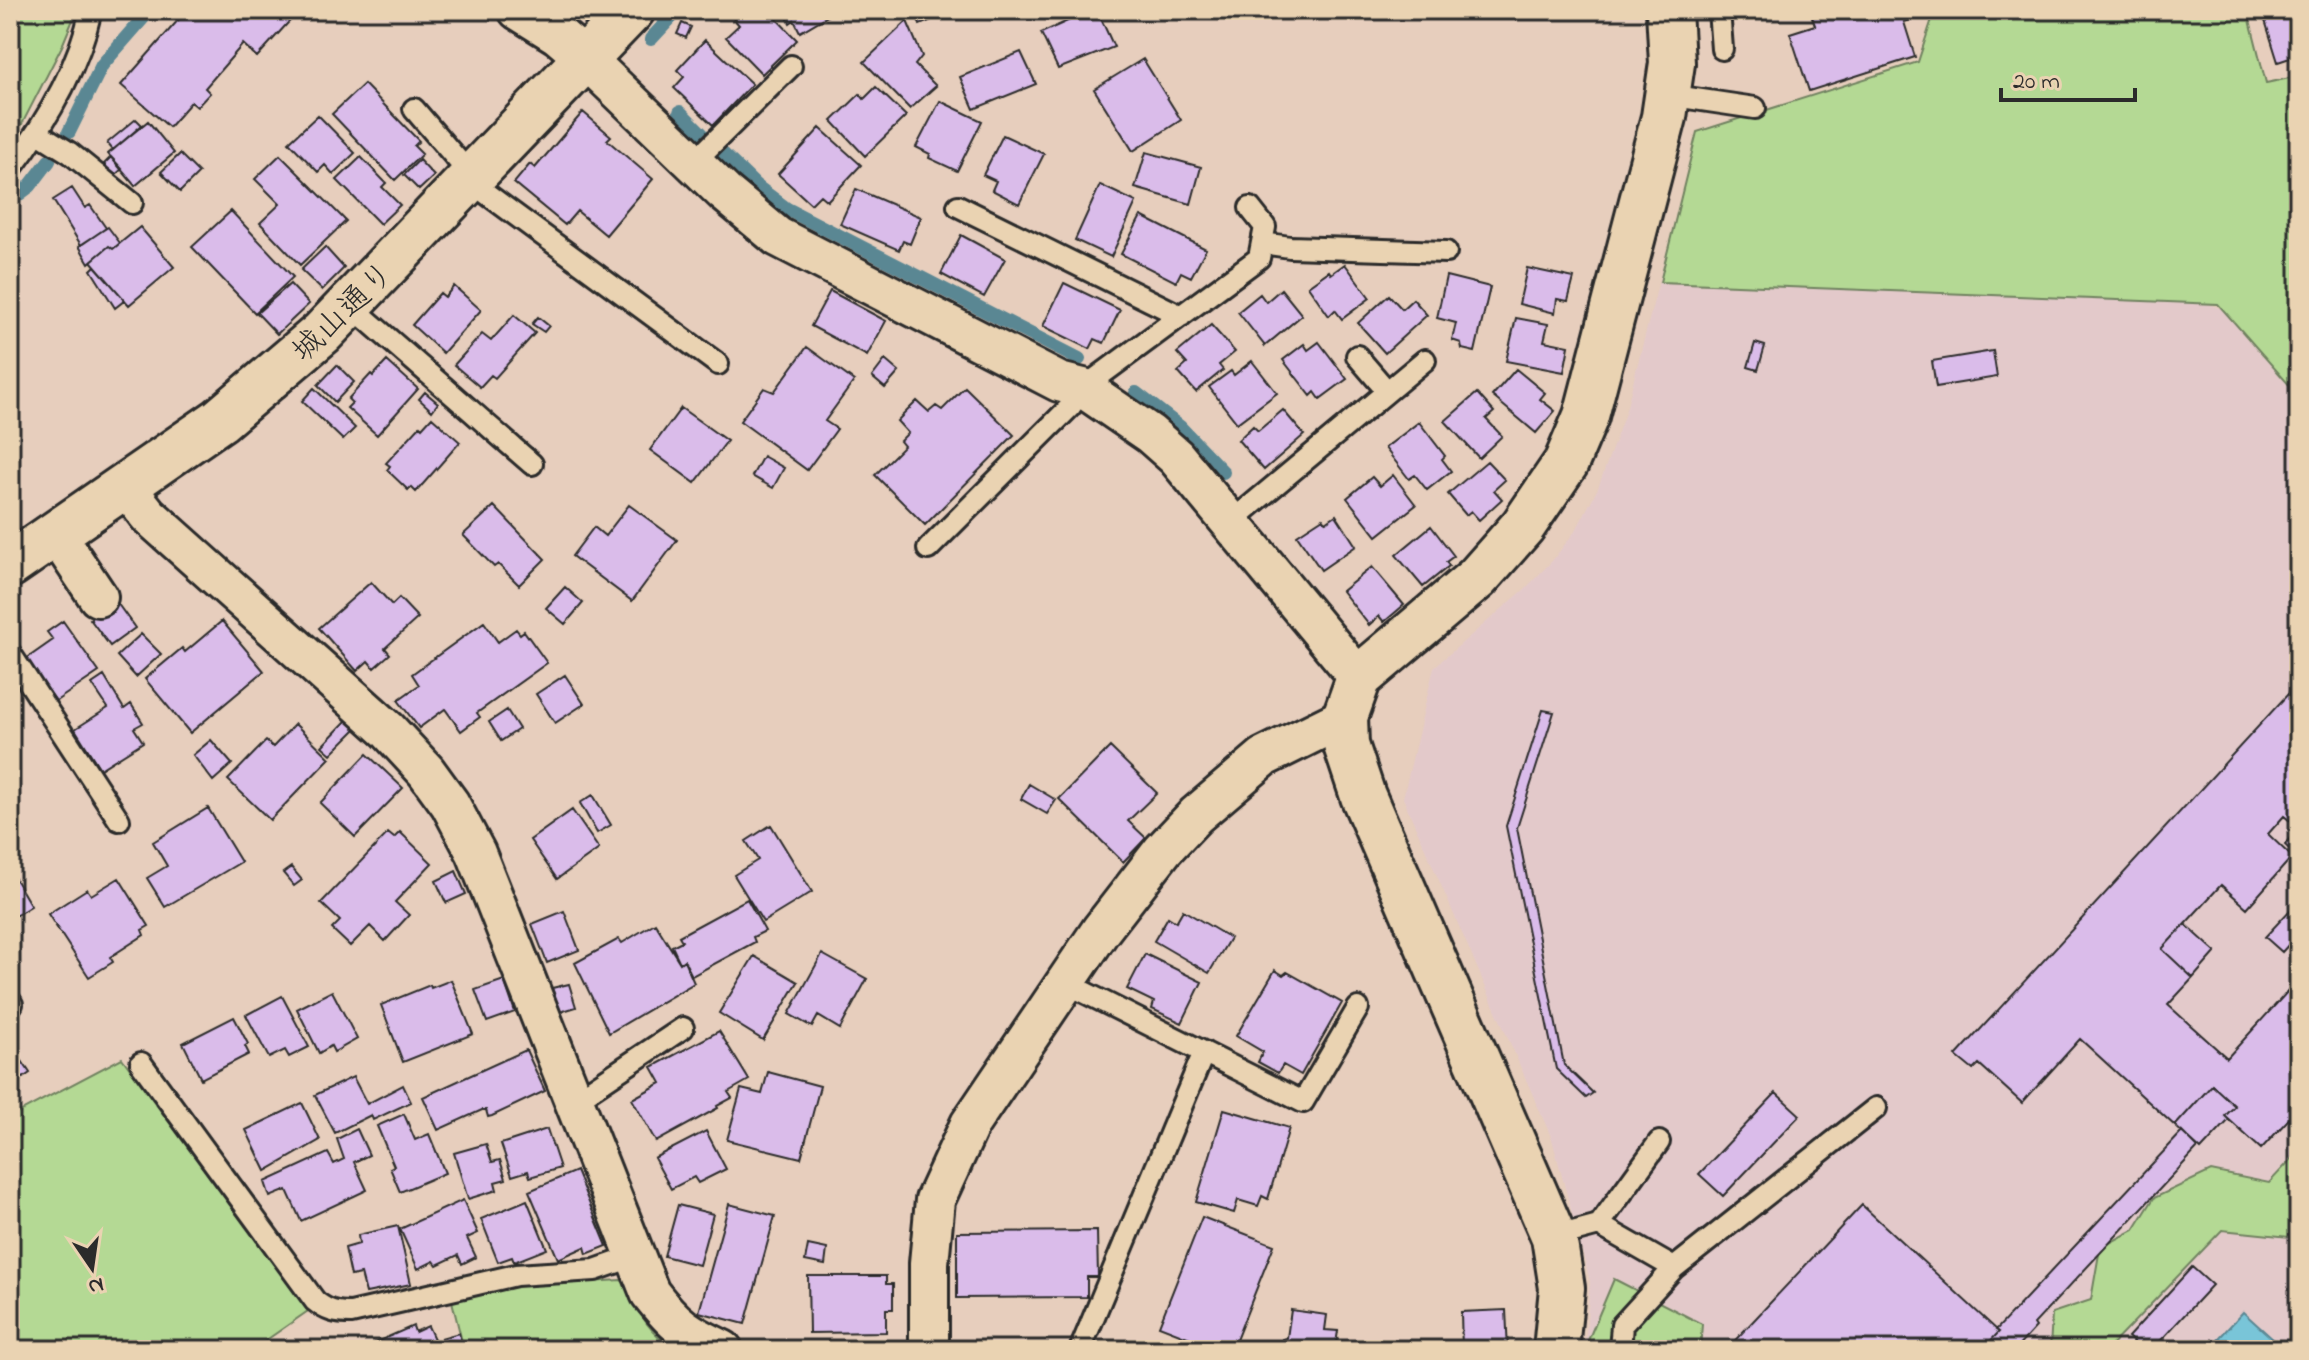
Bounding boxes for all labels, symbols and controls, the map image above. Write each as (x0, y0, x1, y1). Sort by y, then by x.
scale bar (2001, 52, 2135, 102)
text: 20 m (2013, 65, 2060, 100)
street label: 城山通り (282, 252, 407, 375)
north arrow (52, 1228, 132, 1308)
text: N (85, 1267, 107, 1302)

